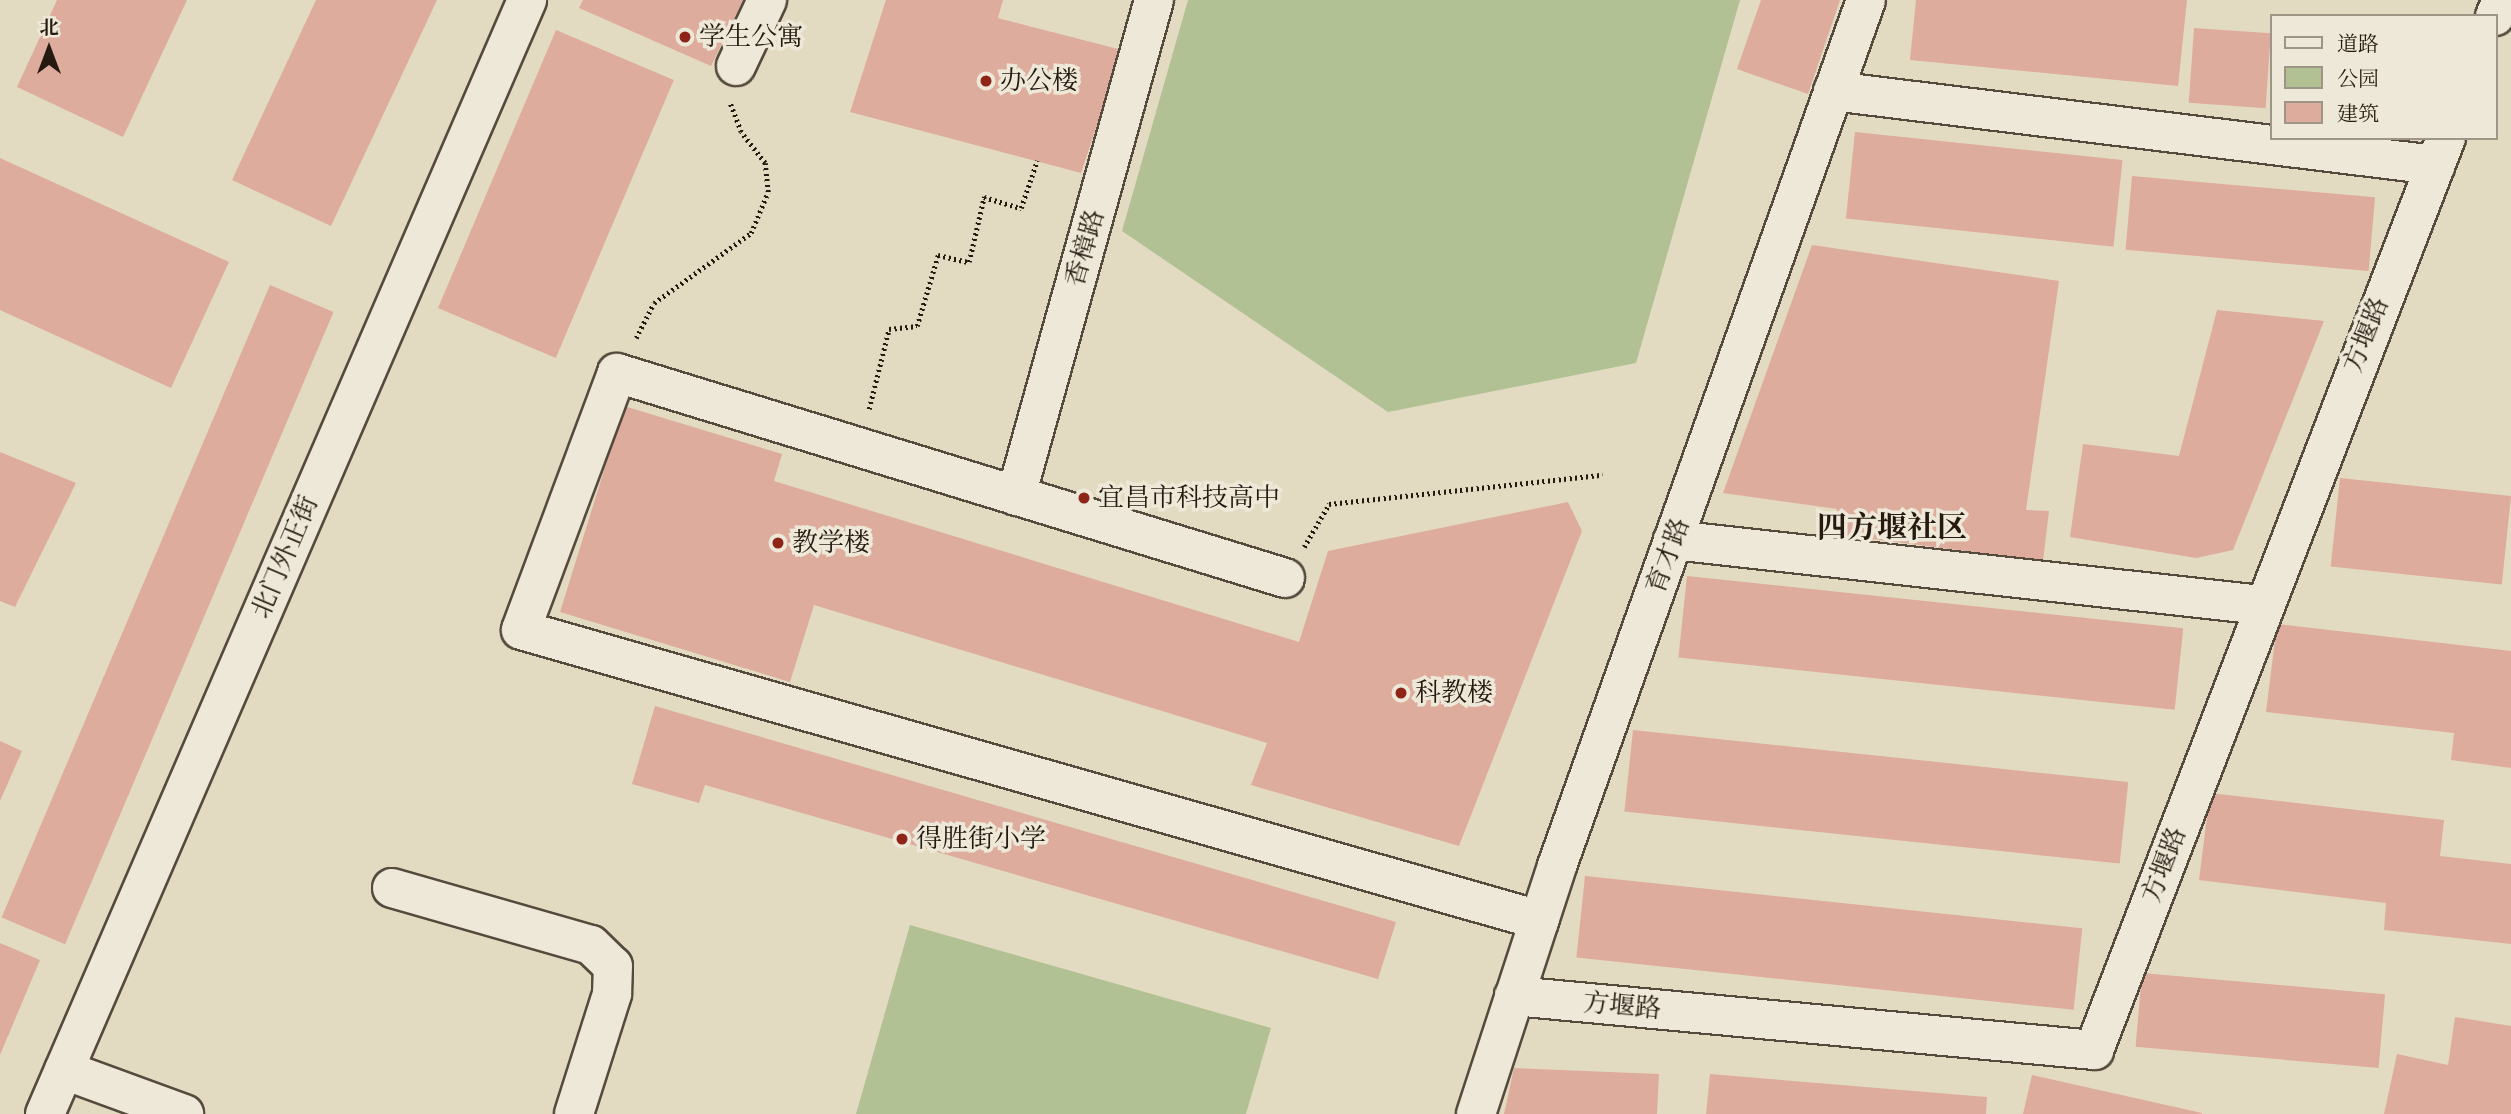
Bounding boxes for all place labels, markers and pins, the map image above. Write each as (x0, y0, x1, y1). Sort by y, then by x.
place label: 学生公寓 (699, 21, 803, 53)
marker: 学生公寓 (677, 29, 693, 45)
place label: 办公楼 (1000, 65, 1078, 97)
marker: 办公楼 (978, 73, 994, 89)
place label: 宜昌市科技高中 (1098, 482, 1280, 514)
marker: 宜昌市科技高中 (1076, 490, 1092, 506)
place label: 教学楼 (792, 527, 870, 559)
marker: 教学楼 (770, 535, 786, 551)
place label: 科教楼 (1415, 677, 1493, 709)
marker: 科教楼 (1393, 685, 1409, 701)
place label: 得胜街小学 (916, 823, 1046, 855)
marker: 得胜街小学 (894, 831, 910, 847)

